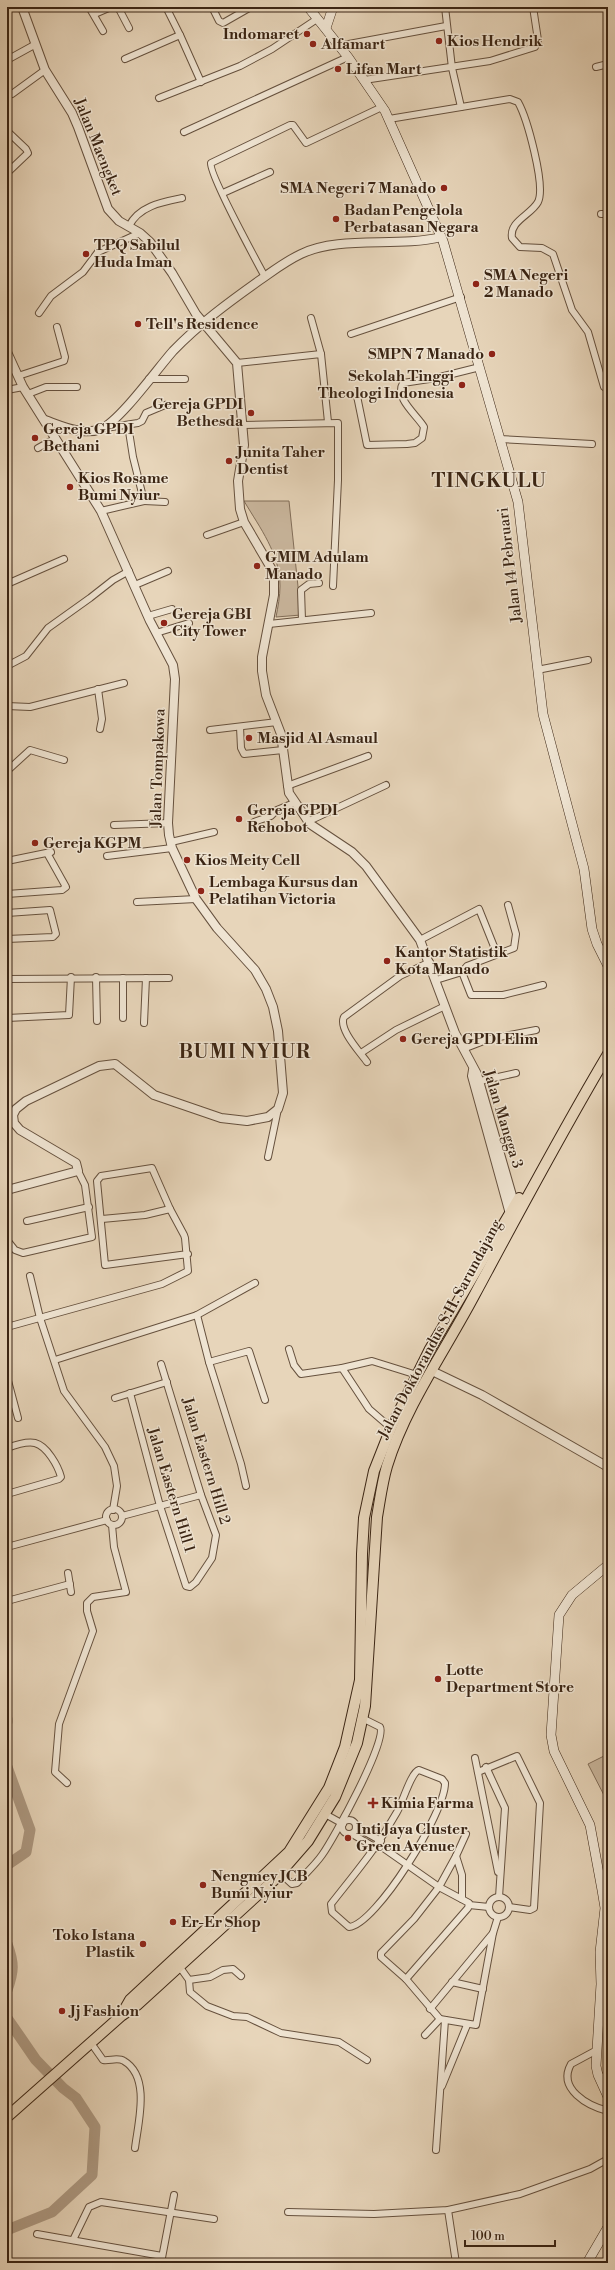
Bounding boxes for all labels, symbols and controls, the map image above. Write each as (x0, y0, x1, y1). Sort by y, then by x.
place label: Indomaret (223, 25, 300, 44)
marker: Indomaret (302, 29, 312, 39)
place label: Kios Hendrik (447, 32, 543, 51)
place label: Alfamart (320, 35, 386, 54)
marker: Kios Hendrik (434, 36, 444, 46)
marker: Alfamart (308, 39, 318, 49)
place label: Lifan Mart (346, 60, 422, 79)
marker: Lifan Mart (333, 64, 343, 74)
street label: Jalan Maengket (69, 94, 126, 199)
place label: SMA Negeri 7 Manado (280, 179, 436, 198)
marker: SMA Negeri 7 Manado (439, 183, 449, 193)
place label: Badan Pengelola Perbatasan Negara (344, 201, 479, 237)
marker: Badan Pengelola Perbatasan Negara (331, 214, 341, 224)
place label: TPQ Sabilul Huda Iman (94, 236, 180, 272)
marker: TPQ Sabilul Huda Iman (81, 249, 91, 259)
place label: SMA Negeri 2 Manado (484, 266, 569, 302)
marker: SMA Negeri 2 Manado (471, 279, 481, 289)
place label: Tell's Residence (146, 315, 259, 334)
marker: Tell's Residence (133, 319, 143, 329)
place label: SMPN 7 Manado (368, 345, 484, 364)
marker: SMPN 7 Manado (487, 349, 497, 359)
place label: Sekolah Tinggi Theologi Indonesia (318, 367, 455, 403)
marker: Sekolah Tinggi Theologi Indonesia (457, 380, 467, 390)
place label: Gereja GPDI Bethesda (152, 395, 244, 431)
marker: Gereja GPDI Bethesda (246, 408, 256, 418)
place label: Gereja GPDI Bethani (43, 420, 134, 456)
marker: Gereja GPDI Bethani (30, 433, 40, 443)
place label: Junita Taher Dentist (235, 443, 325, 479)
marker: Junita Taher Dentist (224, 456, 234, 466)
place label: Kios Rosame Bumi Nyiur (78, 469, 169, 505)
district label: TINGKULU (431, 469, 547, 493)
marker: Kios Rosame Bumi Nyiur (65, 482, 75, 492)
street label: Jalan 14 Pebruari (493, 506, 527, 625)
place label: GMIM Adulam Manado (265, 548, 369, 584)
marker: GMIM Adulam Manado (252, 561, 262, 571)
place label: Gereja GBI City Tower (172, 605, 252, 641)
marker: Gereja GBI City Tower (159, 618, 169, 628)
street label: Jalan Tompakowa (146, 708, 170, 829)
place label: Masjid Al Asmaul (257, 729, 378, 748)
marker: Masjid Al Asmaul (244, 733, 254, 743)
place label: Gereja GPDI Rehobot (247, 801, 338, 837)
marker: Gereja GPDI Rehobot (234, 814, 244, 824)
place label: Gereja KGPM (43, 834, 141, 853)
marker: Gereja KGPM (30, 838, 40, 848)
place label: Kios Meity Cell (195, 851, 300, 870)
marker: Kios Meity Cell (182, 855, 192, 865)
place label: Lembaga Kursus dan Pelatihan Victoria (209, 873, 359, 909)
marker: Lembaga Kursus dan Pelatihan Victoria (196, 886, 206, 896)
place label: Kantor Statistik Kota Manado (395, 943, 508, 979)
marker: Kantor Statistik Kota Manado (382, 956, 392, 966)
place label: Gereja GPDI Elim (411, 1030, 538, 1049)
marker: Gereja GPDI Elim (398, 1034, 408, 1044)
district label: BUMI NYIUR (179, 1040, 311, 1064)
street label: Jalan Mangga 3 (479, 1066, 527, 1171)
street label: Jalan Doktorandus S.H. Sarundajang (373, 1216, 506, 1443)
street label: Jalan Eastern Hill 2 (177, 1394, 234, 1527)
street label: Jalan Eastern Hill 1 (143, 1424, 199, 1555)
place label: Lotte Department Store (446, 1661, 574, 1697)
marker: Lotte Department Store (433, 1674, 443, 1684)
place label: Kimia Farma (381, 1794, 475, 1813)
marker: Kimia Farma (368, 1798, 378, 1808)
place label: Inti Jaya Cluster Green Avenue (356, 1820, 468, 1856)
marker: Inti Jaya Cluster Green Avenue (343, 1833, 353, 1843)
place label: Nengmey JCB Bumi Nyiur (211, 1867, 308, 1903)
marker: Nengmey JCB Bumi Nyiur (198, 1880, 208, 1890)
place label: Er-Er Shop (181, 1913, 261, 1932)
marker: Er-Er Shop (168, 1917, 178, 1927)
place label: Toko Istana Plastik (53, 1926, 136, 1962)
marker: Toko Istana Plastik (138, 1939, 148, 1949)
place label: Jj Fashion (68, 2002, 140, 2021)
marker: Jj Fashion (57, 2006, 67, 2016)
scale bar (465, 2222, 555, 2248)
text: 100 m (471, 2229, 505, 2244)

